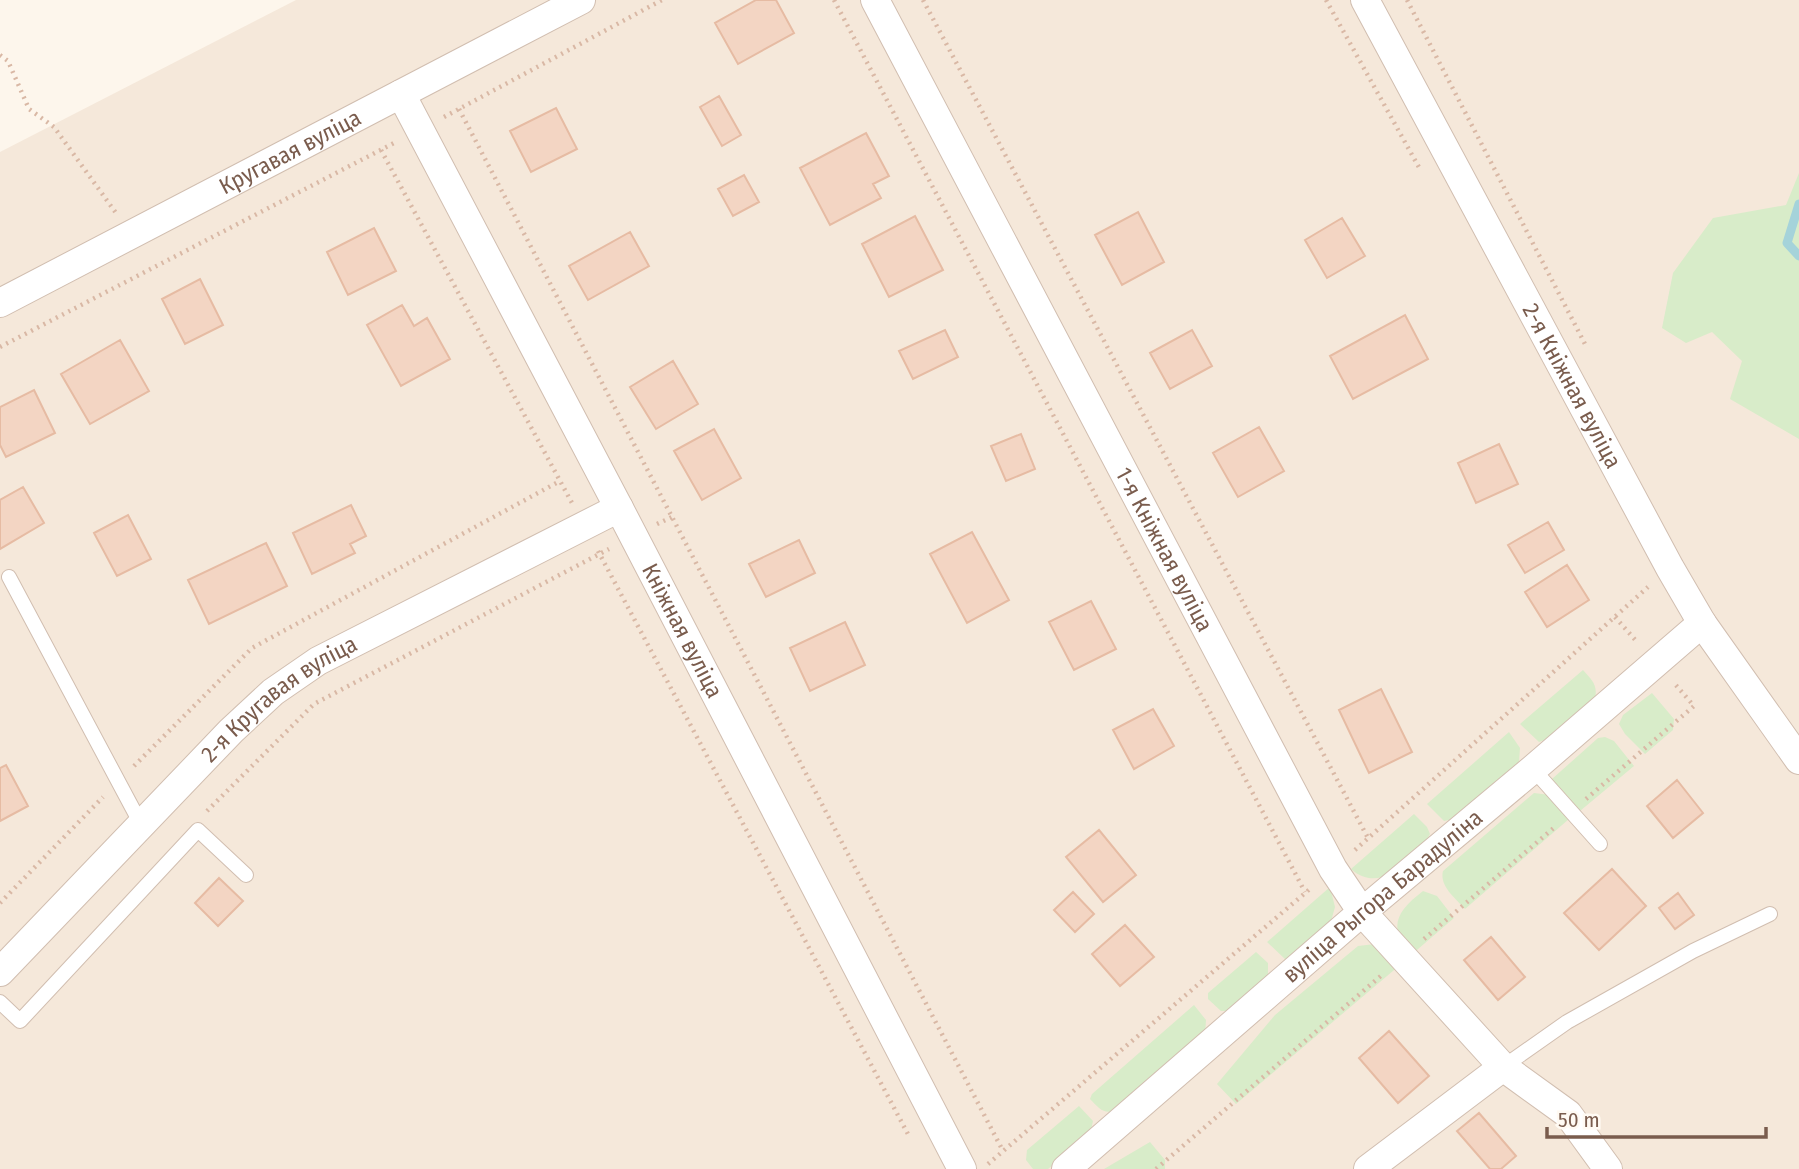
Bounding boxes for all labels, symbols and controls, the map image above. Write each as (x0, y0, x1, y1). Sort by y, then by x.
street label: Кругавая вуліца (214, 103, 366, 200)
street label: 2-я Кніжная вуліца (1517, 299, 1628, 473)
street label: 1-я Кніжная вуліца (1110, 462, 1219, 636)
street label: Кніжная вуліца (636, 559, 729, 703)
street label: 2-я Кругавая вуліца (195, 630, 362, 768)
street label: вуліца Рыгора Барадуліна (1277, 803, 1488, 989)
scale bar (1547, 1096, 1766, 1140)
text: 50 m (1558, 1107, 1600, 1133)

